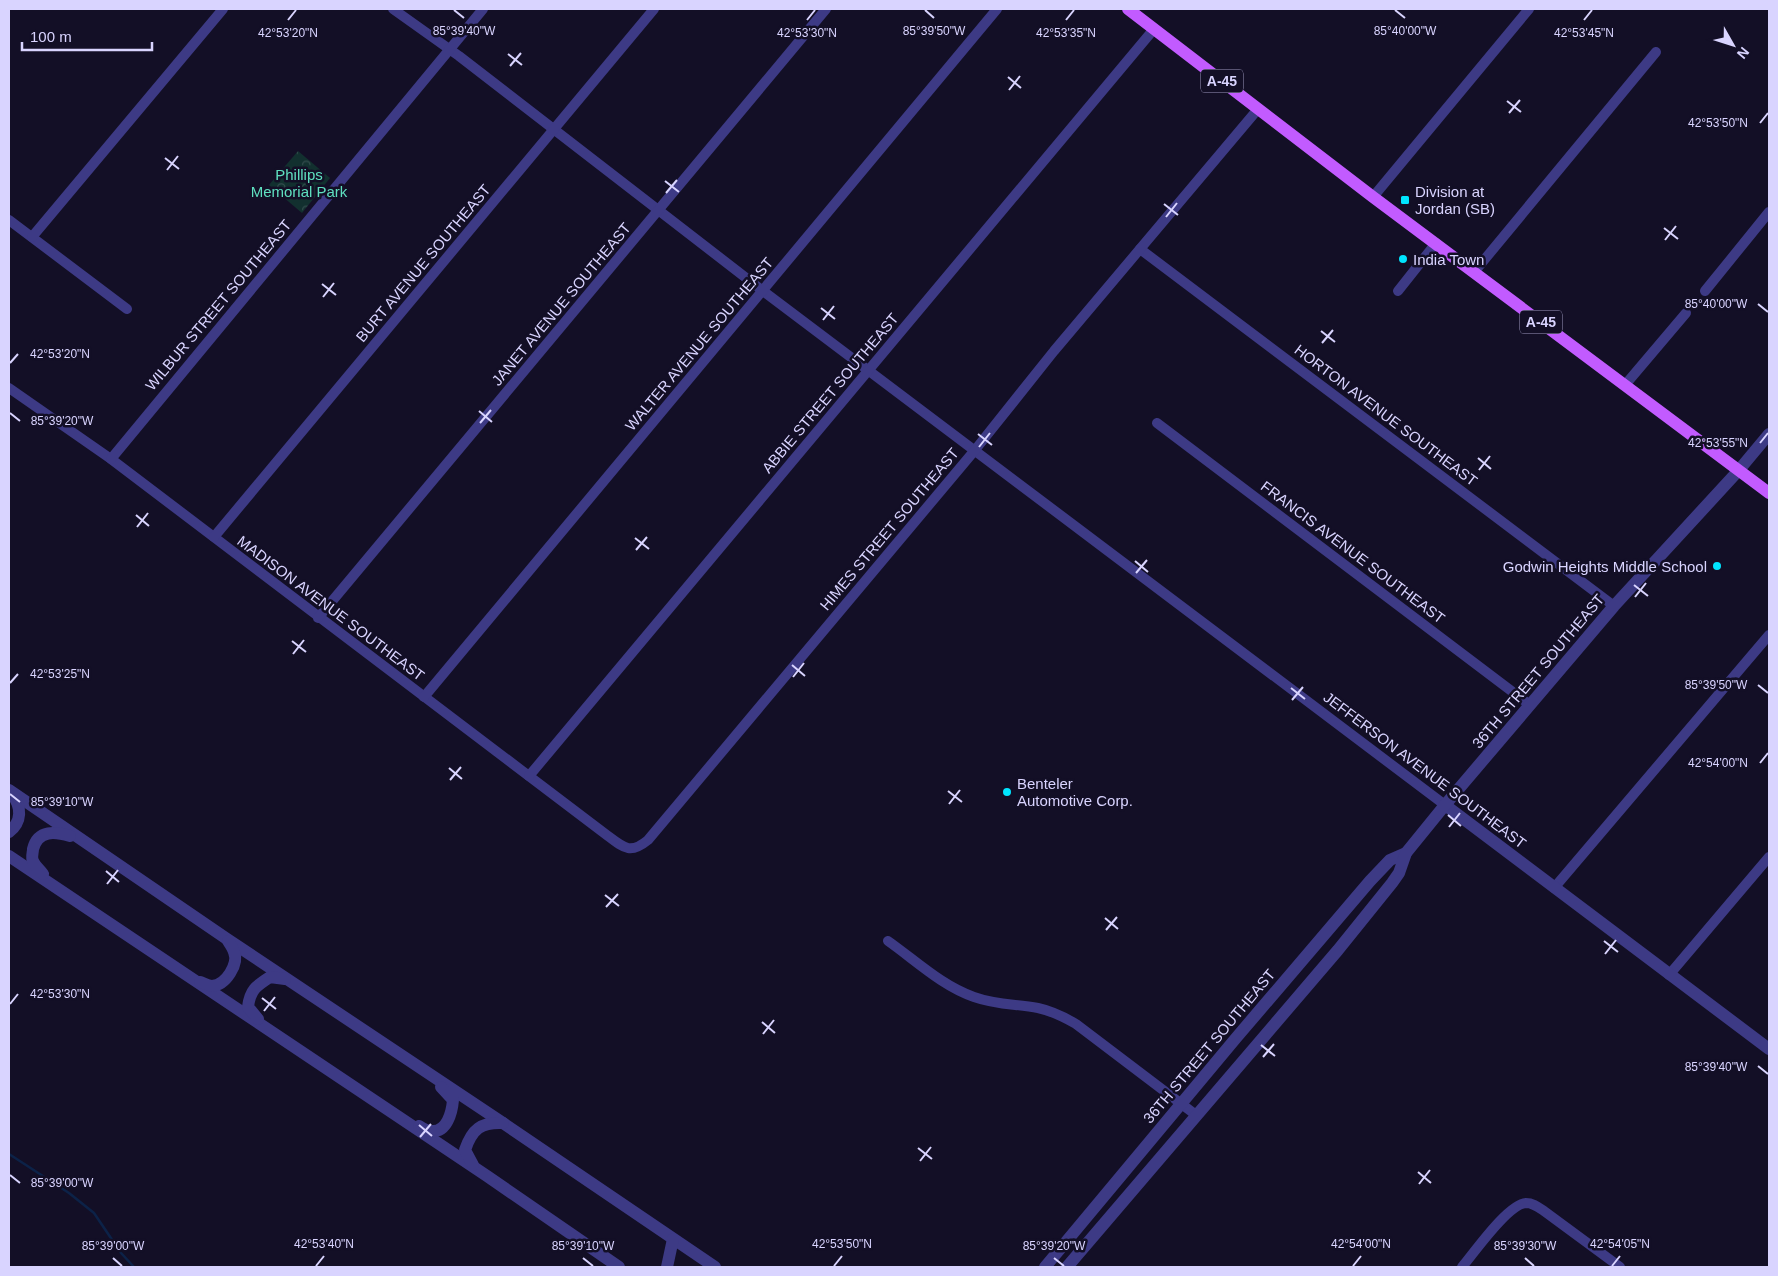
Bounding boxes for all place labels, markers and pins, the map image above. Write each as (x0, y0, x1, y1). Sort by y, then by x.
place label: Division at Jordan (SB) (1415, 183, 1495, 217)
marker: Division at Jordan (SB) (1399, 194, 1411, 206)
place label: India Town (1413, 251, 1484, 268)
marker: India Town (1397, 253, 1409, 265)
place label: Godwin Heights Middle School (1503, 558, 1707, 575)
marker: Godwin Heights Middle School (1711, 560, 1723, 572)
place label: Benteler Automotive Corp. (1017, 775, 1133, 809)
marker: Benteler Automotive Corp. (1001, 786, 1013, 798)

